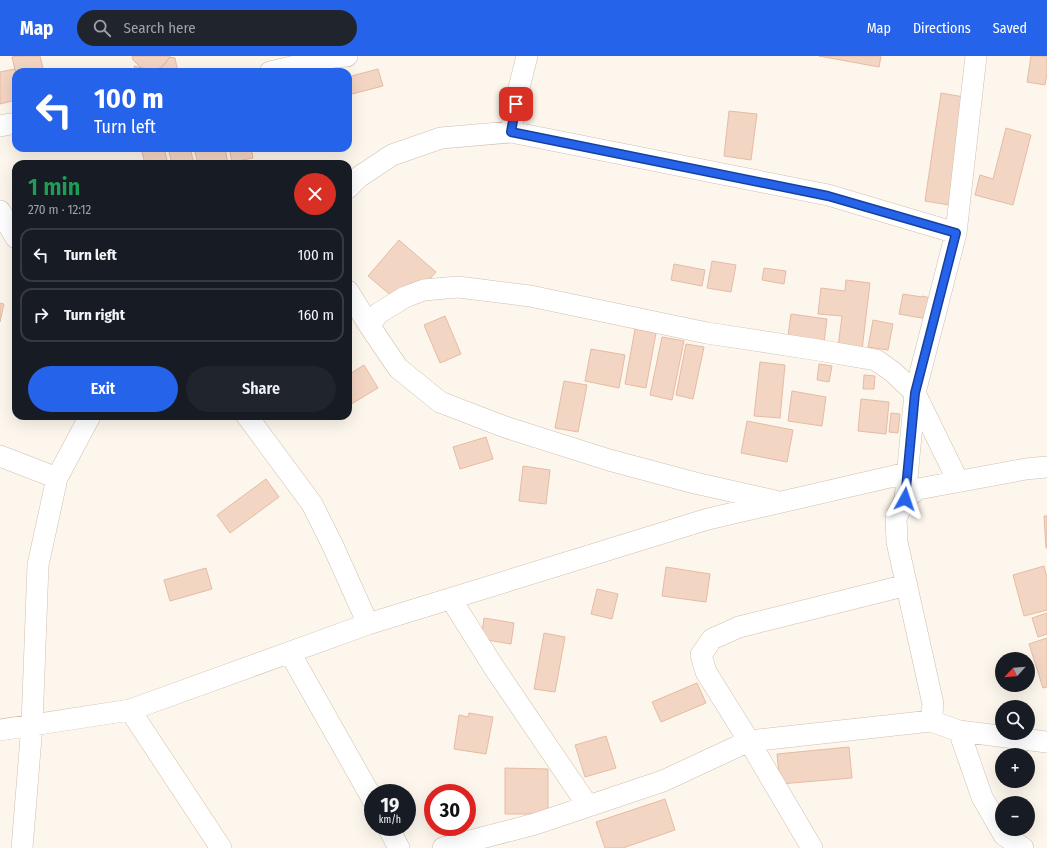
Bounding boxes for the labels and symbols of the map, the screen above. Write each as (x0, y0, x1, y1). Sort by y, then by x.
pin (499, 87, 533, 121)
position arrow (884, 478, 926, 520)
north arrow (995, 652, 1035, 692)
speed limit sign: 30 (424, 784, 476, 836)

